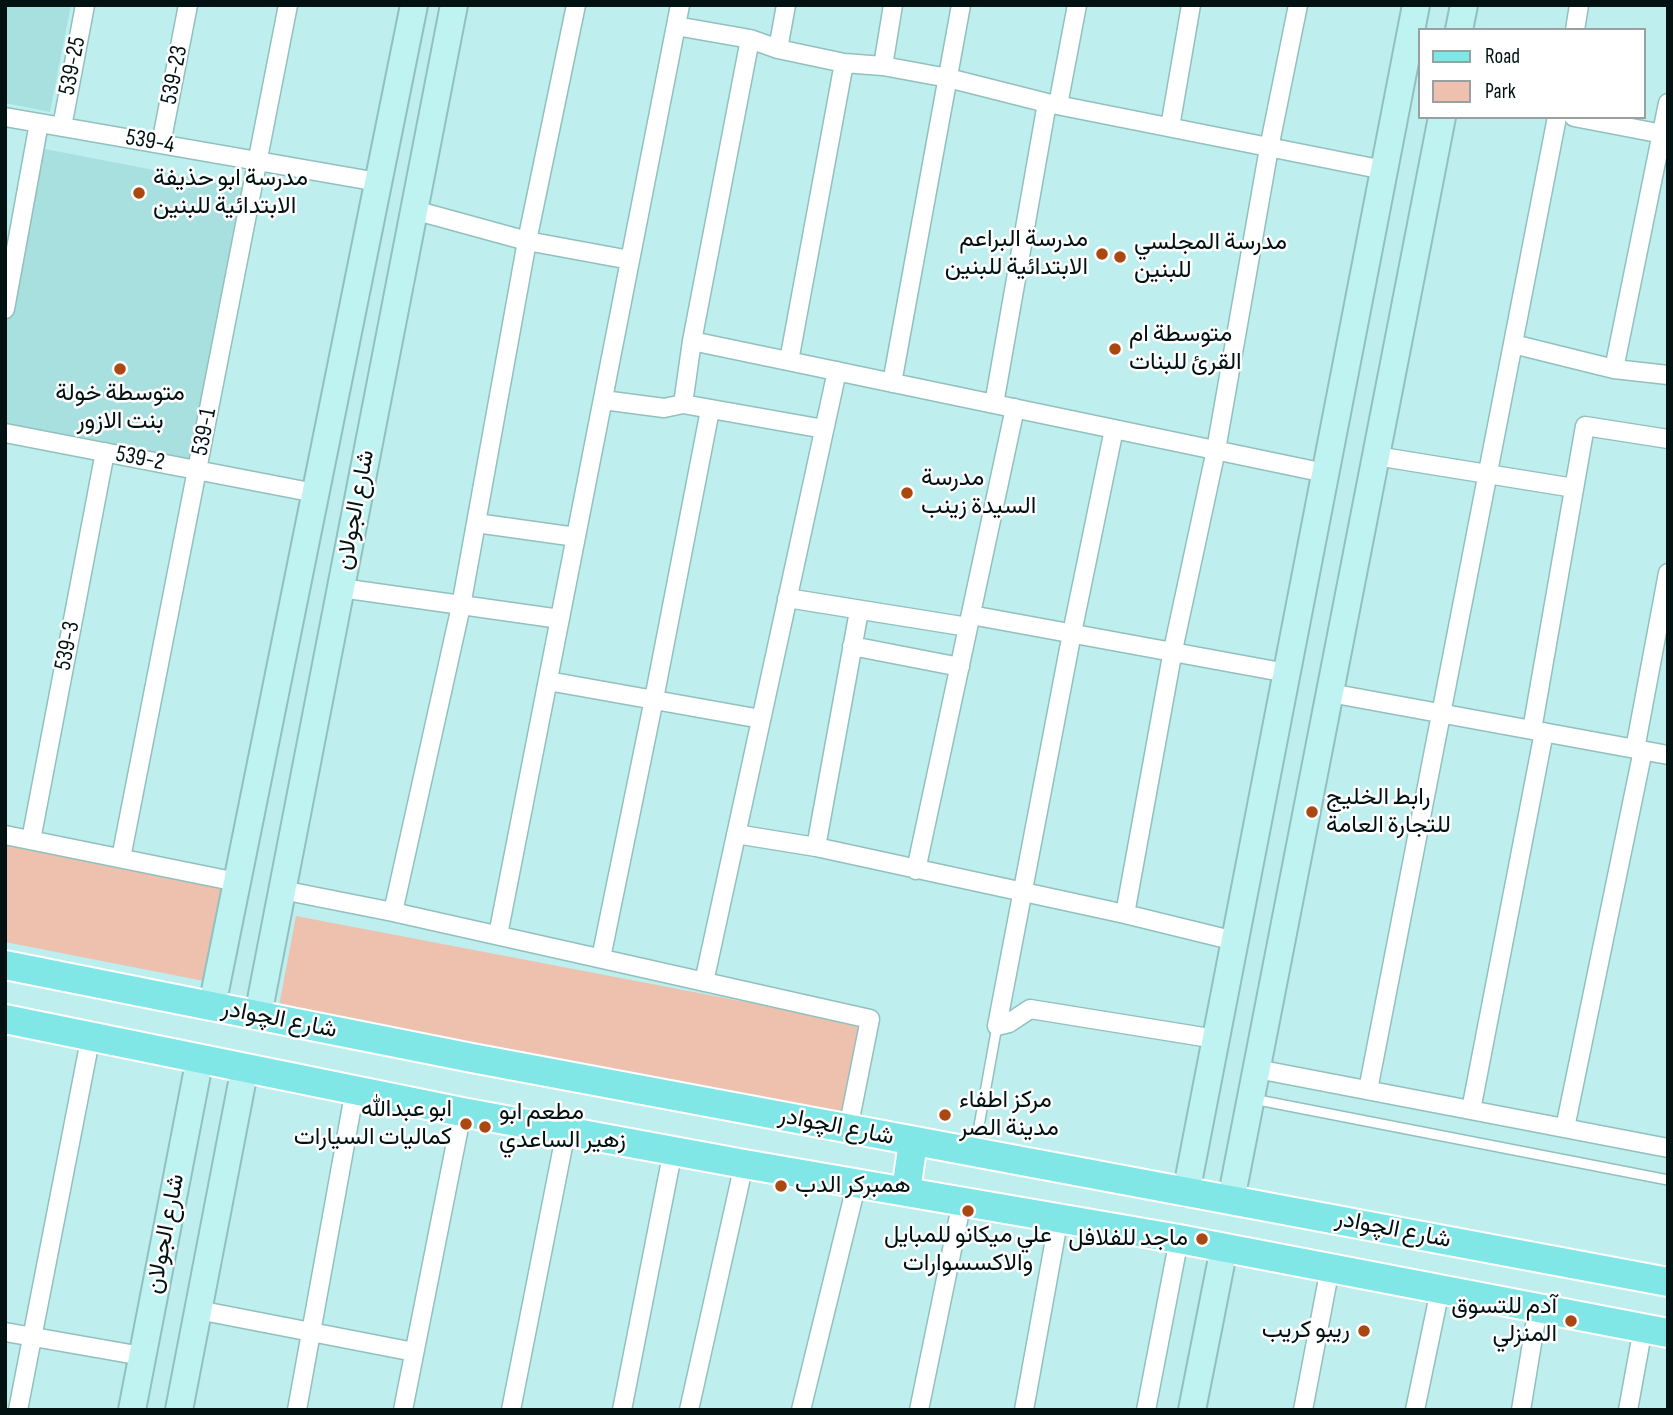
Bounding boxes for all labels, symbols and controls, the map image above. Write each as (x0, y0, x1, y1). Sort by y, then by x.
legend (1418, 28, 1645, 119)
street label: 539-25 (53, 34, 93, 98)
street label: 539-23 (155, 43, 195, 107)
text: Road (1485, 44, 1520, 69)
text: Park (1485, 79, 1516, 104)
street label: 539-4 (123, 124, 177, 160)
place label: مدرسة ابو حذيفة الابتدائية للبنين (153, 165, 308, 221)
marker: مدرسة ابو حذيفة الابتدائية للبنين (131, 185, 147, 201)
place label: مدرسة البراعم الابتدائية للبنين (945, 226, 1088, 282)
place label: مدرسة المجلسي للبنين (1134, 229, 1287, 285)
marker: مدرسة البراعم الابتدائية للبنين (1094, 246, 1110, 262)
marker: مدرسة المجلسي للبنين (1112, 249, 1128, 265)
place label: متوسطة ام القرئ للبنات (1129, 321, 1242, 377)
marker: متوسطة ام القرئ للبنات (1107, 341, 1123, 357)
marker: متوسطة خولة بنت الازور (112, 361, 128, 377)
place label: متوسطة خولة بنت الازور (55, 380, 185, 436)
street label: 539-1 (186, 406, 224, 458)
street label: 539-2 (113, 440, 167, 478)
street label: شارع الجولان (330, 448, 382, 572)
place label: مدرسة السيدة زينب (921, 465, 1036, 521)
marker: مدرسة السيدة زينب (899, 485, 915, 501)
street label: 539-3 (49, 619, 87, 673)
place label: رابط الخليج للتجارة العامة (1326, 784, 1451, 840)
marker: رابط الخليج للتجارة العامة (1304, 804, 1320, 820)
street label: شارع الچوادر (219, 995, 339, 1045)
place label: مركز اطفاء مدينة الصر (959, 1087, 1059, 1143)
place label: ابو عبدالله كماليات السيارات (294, 1096, 452, 1152)
place label: مطعم ابو زهير الساعدي (499, 1099, 626, 1155)
street label: شارع الچوادر (776, 1102, 896, 1152)
marker: مركز اطفاء مدينة الصر (937, 1107, 953, 1123)
marker: ابو عبدالله كماليات السيارات (458, 1116, 474, 1132)
marker: مطعم ابو زهير الساعدي (477, 1119, 493, 1135)
street label: شارع الجولان (140, 1172, 192, 1296)
place label: همبركر الدب (795, 1172, 911, 1200)
marker: همبركر الدب (773, 1178, 789, 1194)
marker: علي ميكانو للمبايل والاكسسوارات (960, 1203, 976, 1219)
street label: شارع الچوادر (1333, 1205, 1453, 1255)
place label: علي ميكانو للمبايل والاكسسوارات (884, 1222, 1052, 1278)
place label: ماجد للفلافل (1068, 1225, 1188, 1253)
marker: ماجد للفلافل (1194, 1231, 1210, 1247)
place label: آدم للتسوق المنزلي (1451, 1293, 1557, 1349)
marker: آدم للتسوق المنزلي (1563, 1313, 1579, 1329)
place label: ريبو كريب (1262, 1317, 1350, 1345)
marker: ريبو كريب (1356, 1323, 1372, 1339)

